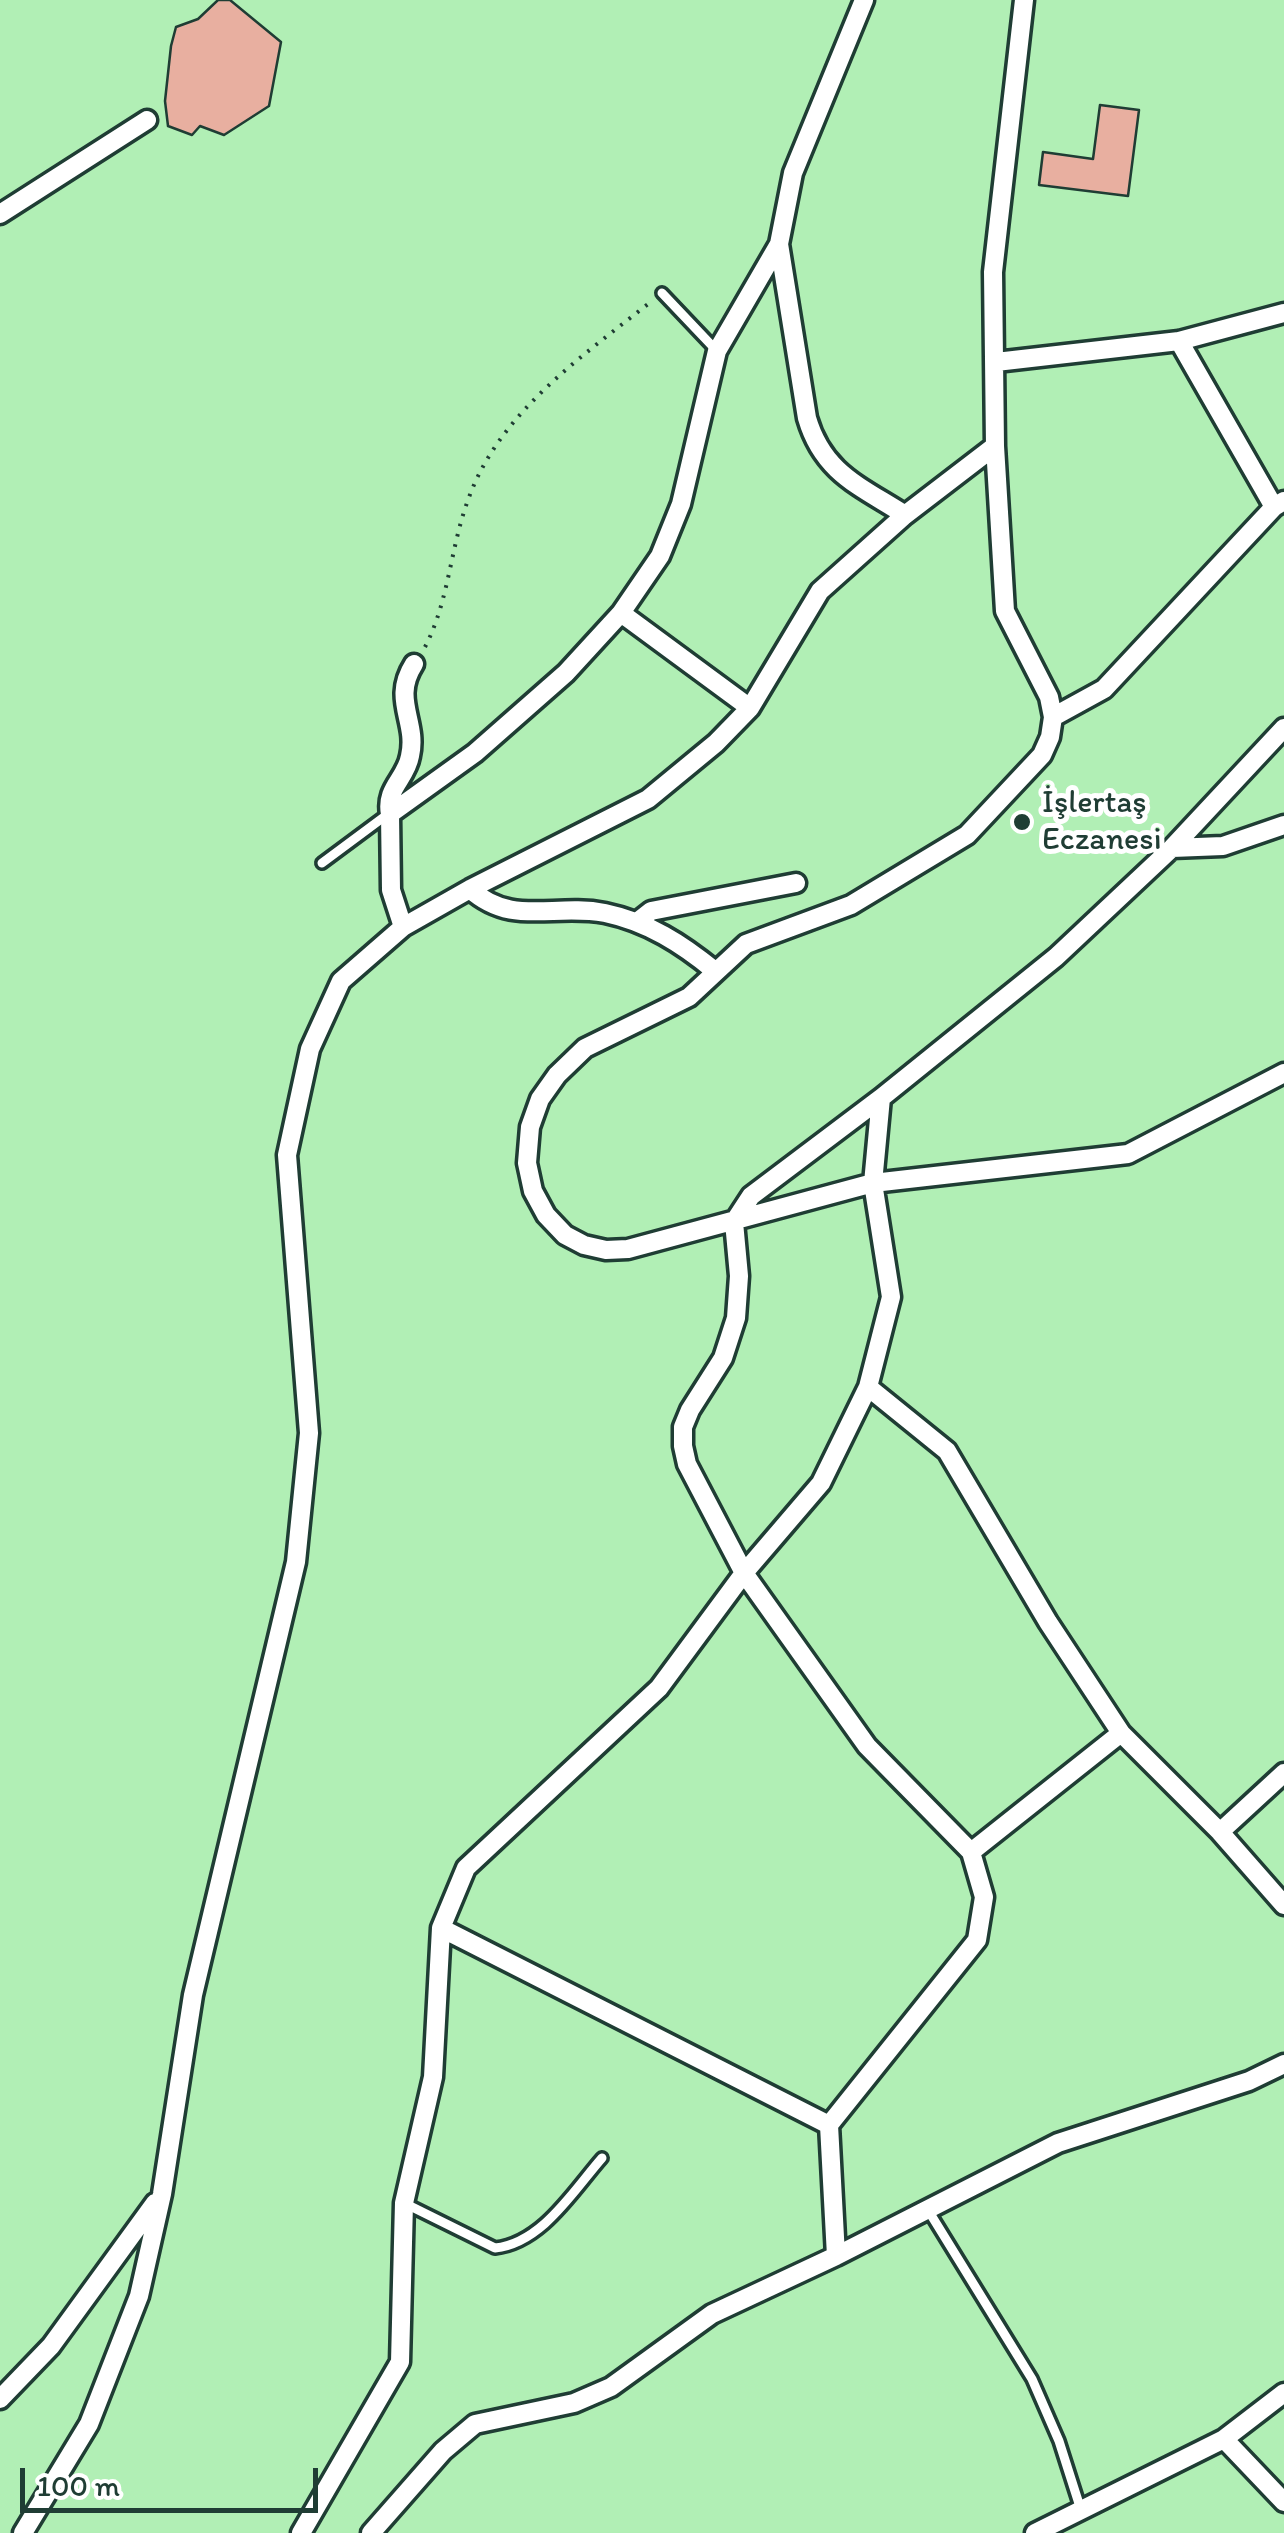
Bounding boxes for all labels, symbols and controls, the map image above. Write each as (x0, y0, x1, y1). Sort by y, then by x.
place label: İşlertaş Eczanesi (1042, 785, 1162, 860)
marker: İşlertaş Eczanesi (1011, 811, 1033, 833)
scale bar (25, 2448, 322, 2510)
text: 100 m (37, 2467, 120, 2504)

